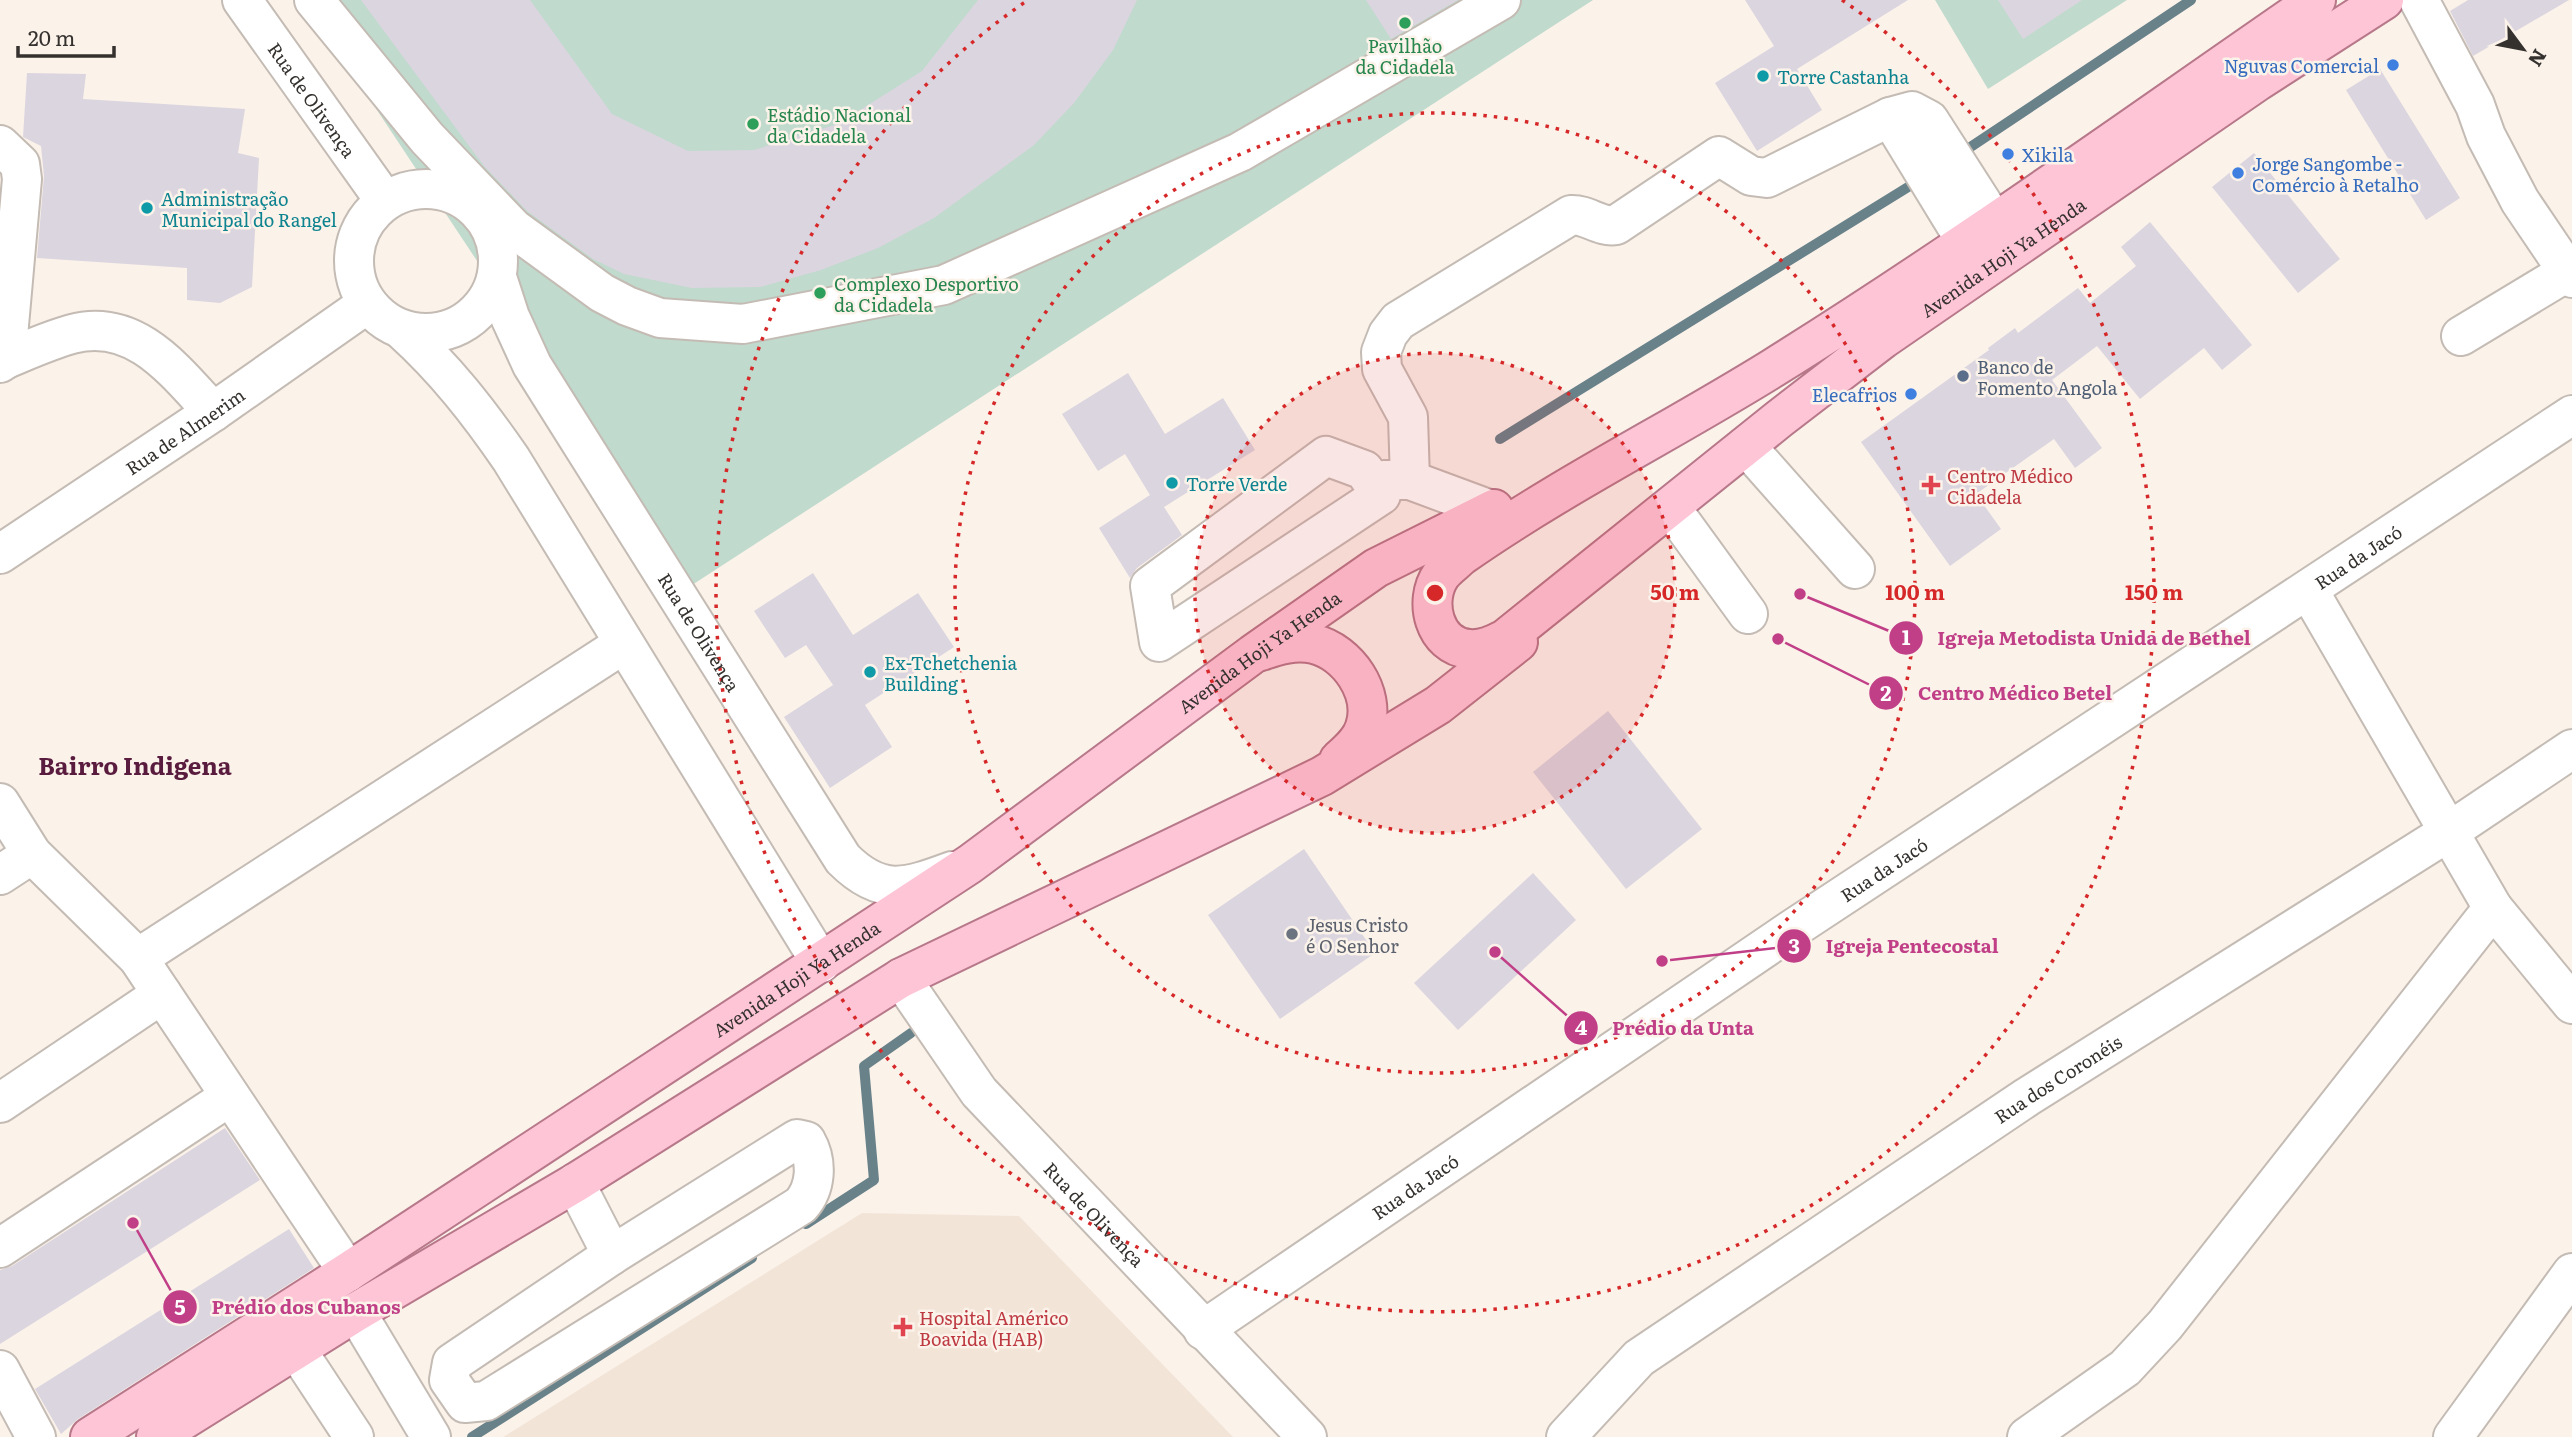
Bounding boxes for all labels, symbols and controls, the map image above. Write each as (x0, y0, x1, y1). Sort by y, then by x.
scale bar (18, 14, 114, 58)
north arrow (2488, 14, 2558, 84)
marker: Pavilhão da Cidadela (1397, 15, 1413, 31)
text: 20 m (28, 21, 75, 52)
place label: Pavilhão da Cidadela (1355, 32, 1455, 80)
street label: Rua de Olivença (262, 36, 363, 163)
text: N (2522, 44, 2554, 73)
place label: Nguvas Comercial (2224, 52, 2379, 79)
marker: Nguvas Comercial (2385, 57, 2401, 73)
place label: Torre Castanha (1777, 63, 1910, 90)
marker: Torre Castanha (1755, 68, 1771, 84)
place label: Estádio Nacional da Cidadela (767, 101, 911, 149)
marker: Estádio Nacional da Cidadela (745, 116, 761, 132)
place label: Xikila (2022, 141, 2074, 168)
marker: Xikila (2000, 146, 2016, 162)
place label: Jorge Sangombe - Comércio à Retalho (2252, 150, 2419, 198)
marker: Jorge Sangombe - Comércio à Retalho (2230, 165, 2246, 181)
place label: Administração Municipal do Rangel (161, 185, 337, 233)
street label: Avenida Hoji Ya Henda (1915, 190, 2091, 323)
marker: Administração Municipal do Rangel (139, 200, 155, 216)
place label: Complexo Desportivo da Cidadela (834, 270, 1019, 318)
marker: Complexo Desportivo da Cidadela (812, 285, 828, 301)
place label: Banco de Fomento Angola (1977, 353, 2118, 401)
marker: Banco de Fomento Angola (1955, 368, 1971, 384)
street label: Rua de Almerim (120, 381, 250, 480)
place label: Elecafrios (1812, 381, 1897, 408)
marker: Elecafrios (1903, 386, 1919, 402)
place label: Centro Médico Cidadela (1947, 462, 2073, 510)
place label: Torre Verde (1186, 470, 1287, 497)
marker: Torre Verde (1164, 475, 1180, 491)
marker: Centro Médico Cidadela (1921, 475, 1941, 495)
street label: Rua da Jacó (2309, 518, 2407, 595)
street label: Rua de Olivença (652, 567, 748, 697)
text: 50 m (1650, 575, 1700, 606)
text: 100 m (1885, 575, 1945, 606)
text: 150 m (2125, 575, 2183, 606)
centre of rings (1423, 581, 1447, 605)
street label: Avenida Hoji Ya Henda (1172, 583, 1346, 719)
callout: Igreja Metodista Unida de Bethel (1888, 618, 2265, 658)
text: 1 (1902, 620, 1911, 651)
text: Igreja Metodista Unida de Bethel (1937, 623, 2251, 651)
place label: Ex-Tchetchenia Building (884, 649, 1017, 697)
marker: Ex-Tchetchenia Building (862, 664, 878, 680)
callout: Centro Médico Betel (1869, 673, 2126, 713)
text: 2 (1880, 676, 1892, 707)
text: Centro Médico Betel (1918, 678, 2112, 706)
district label: Bairro Indigena (38, 747, 232, 782)
street label: Rua da Jacó (1834, 830, 1933, 908)
place label: Jesus Cristo é O Senhor (1306, 911, 1408, 959)
street label: Avenida Hoji Ya Henda (707, 913, 885, 1043)
marker: Jesus Cristo é O Senhor (1284, 926, 1300, 942)
callout: Igreja Pentecostal (1776, 926, 2012, 966)
text: 3 (1788, 929, 1800, 960)
text: Igreja Pentecostal (1825, 931, 1999, 959)
callout: Prédio da Unta (1563, 1008, 1768, 1048)
text: 4 (1575, 1010, 1588, 1041)
text: Prédio da Unta (1612, 1013, 1754, 1041)
street label: Rua dos Coronéis (1988, 1027, 2127, 1129)
street label: Rua da Jacó (1366, 1147, 1463, 1225)
street label: Rua de Olivença (1038, 1155, 1151, 1272)
callout: Prédio dos Cubanos (163, 1287, 415, 1327)
text: 5 (174, 1290, 186, 1321)
text: Prédio dos Cubanos (212, 1292, 400, 1320)
place label: Hospital Américo Boavida (HAB) (919, 1304, 1069, 1352)
marker: Hospital Américo Boavida (HAB) (893, 1317, 913, 1337)

